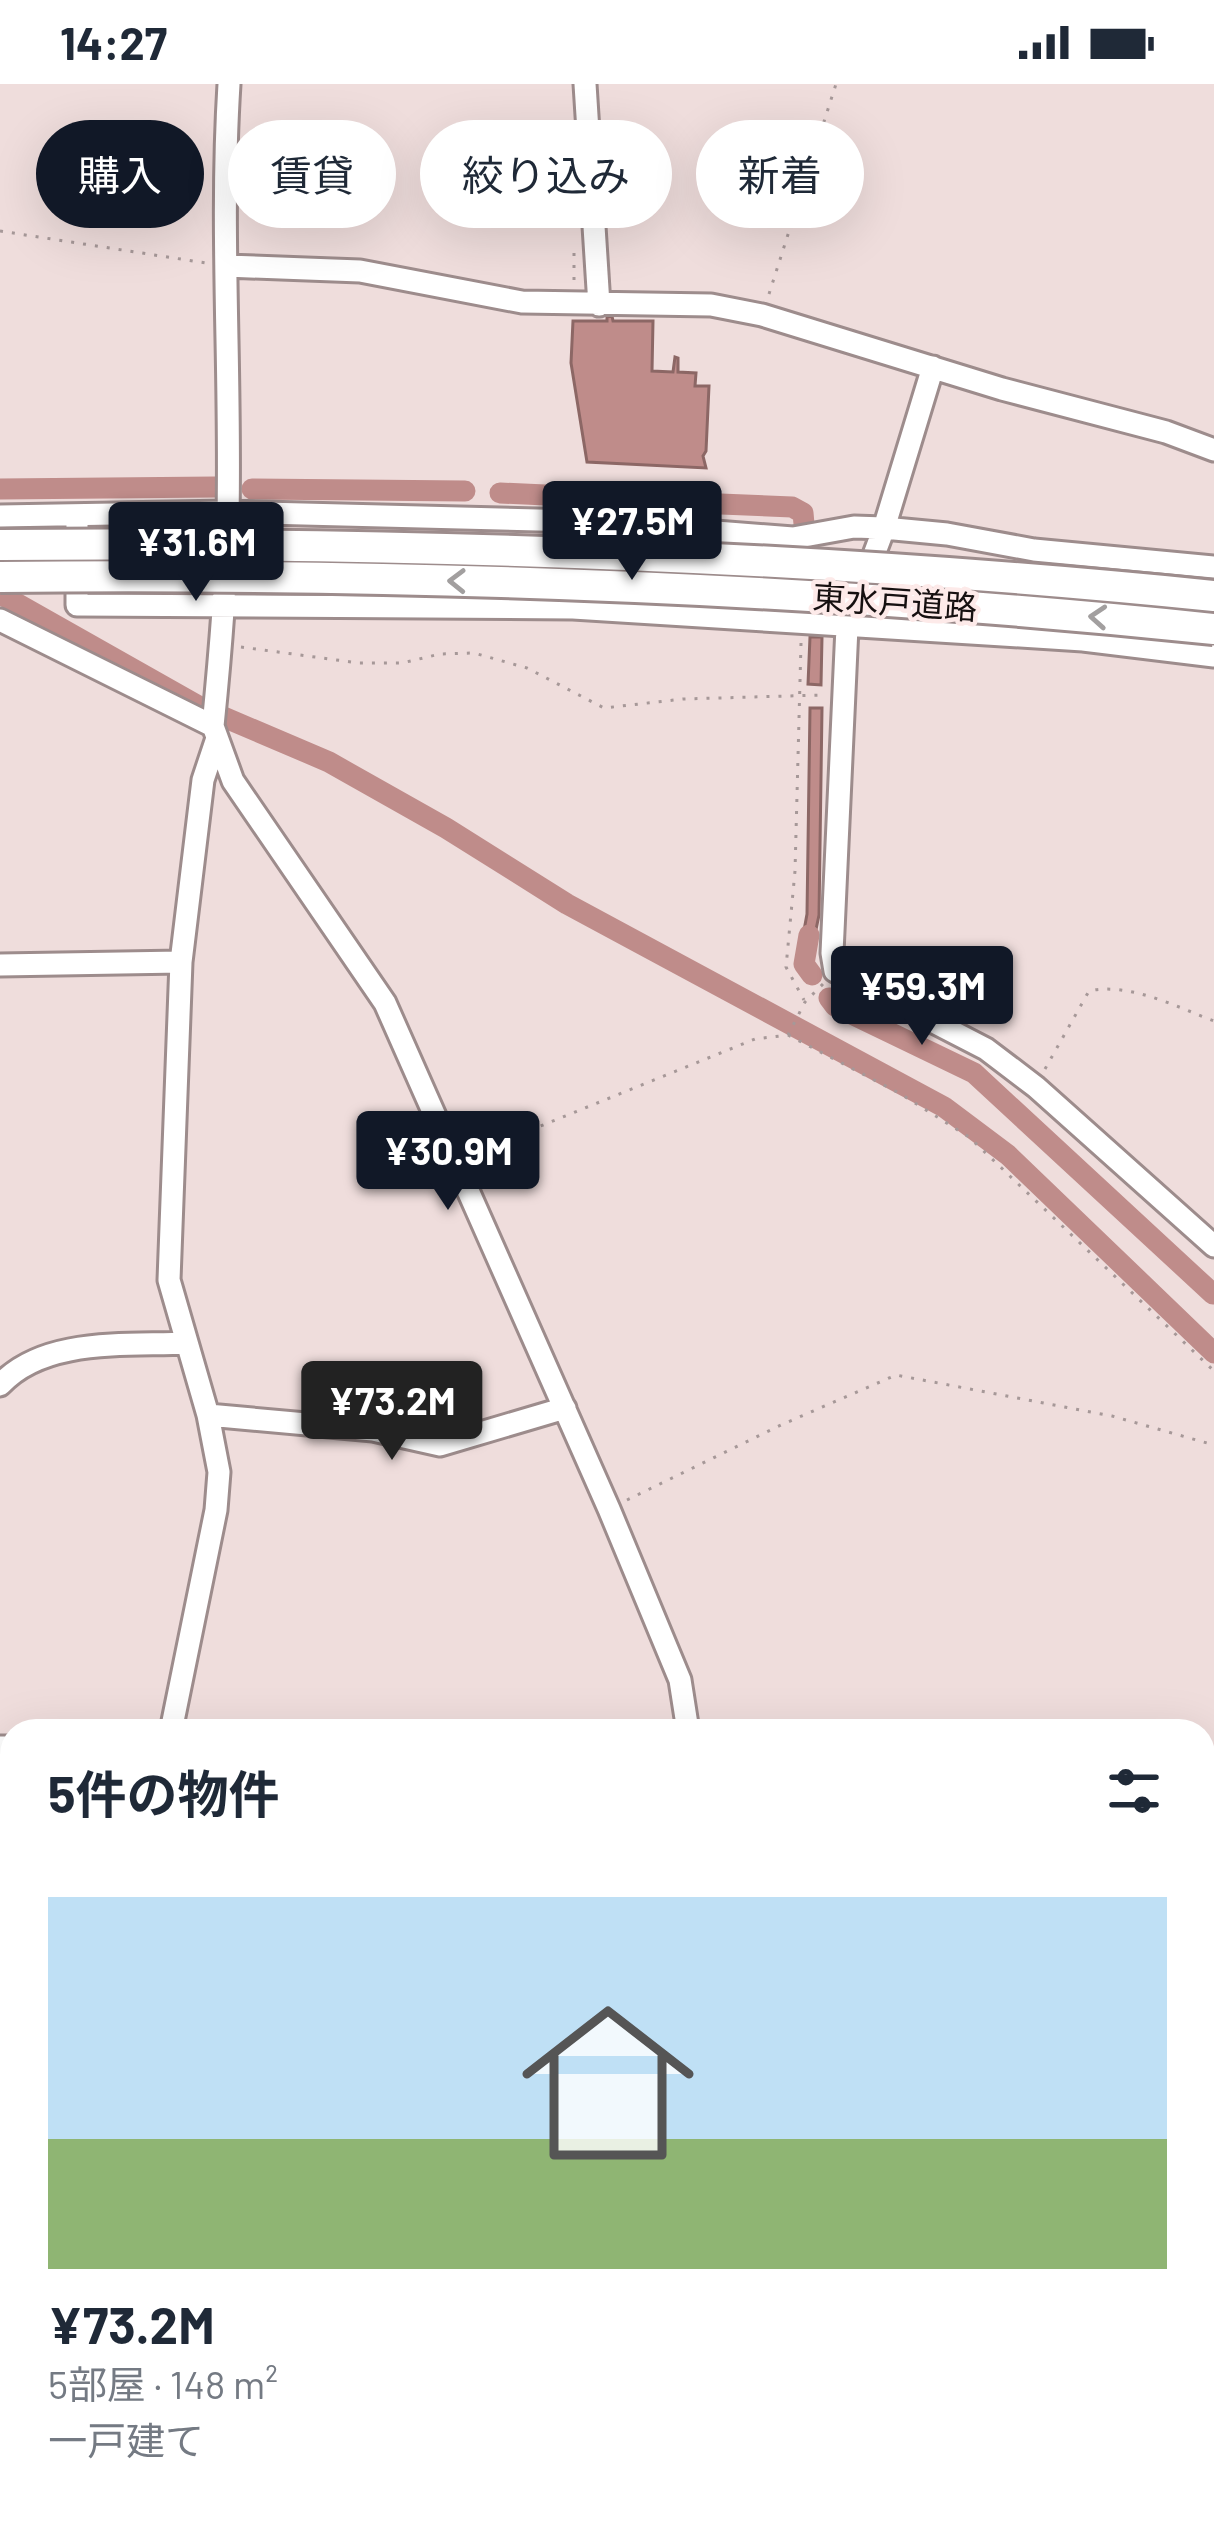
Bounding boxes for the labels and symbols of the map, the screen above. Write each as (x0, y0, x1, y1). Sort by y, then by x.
pin: ¥27.5M (534, 481, 730, 583)
pin: ¥31.6M (98, 502, 294, 604)
one-way arrow (447, 568, 466, 594)
street label: 東水戸道路 (811, 575, 979, 627)
one-way arrow (1088, 605, 1107, 631)
pin: ¥59.3M (824, 946, 1020, 1048)
pin: ¥30.9M (350, 1111, 546, 1213)
pin: ¥73.2M (294, 1361, 490, 1463)

